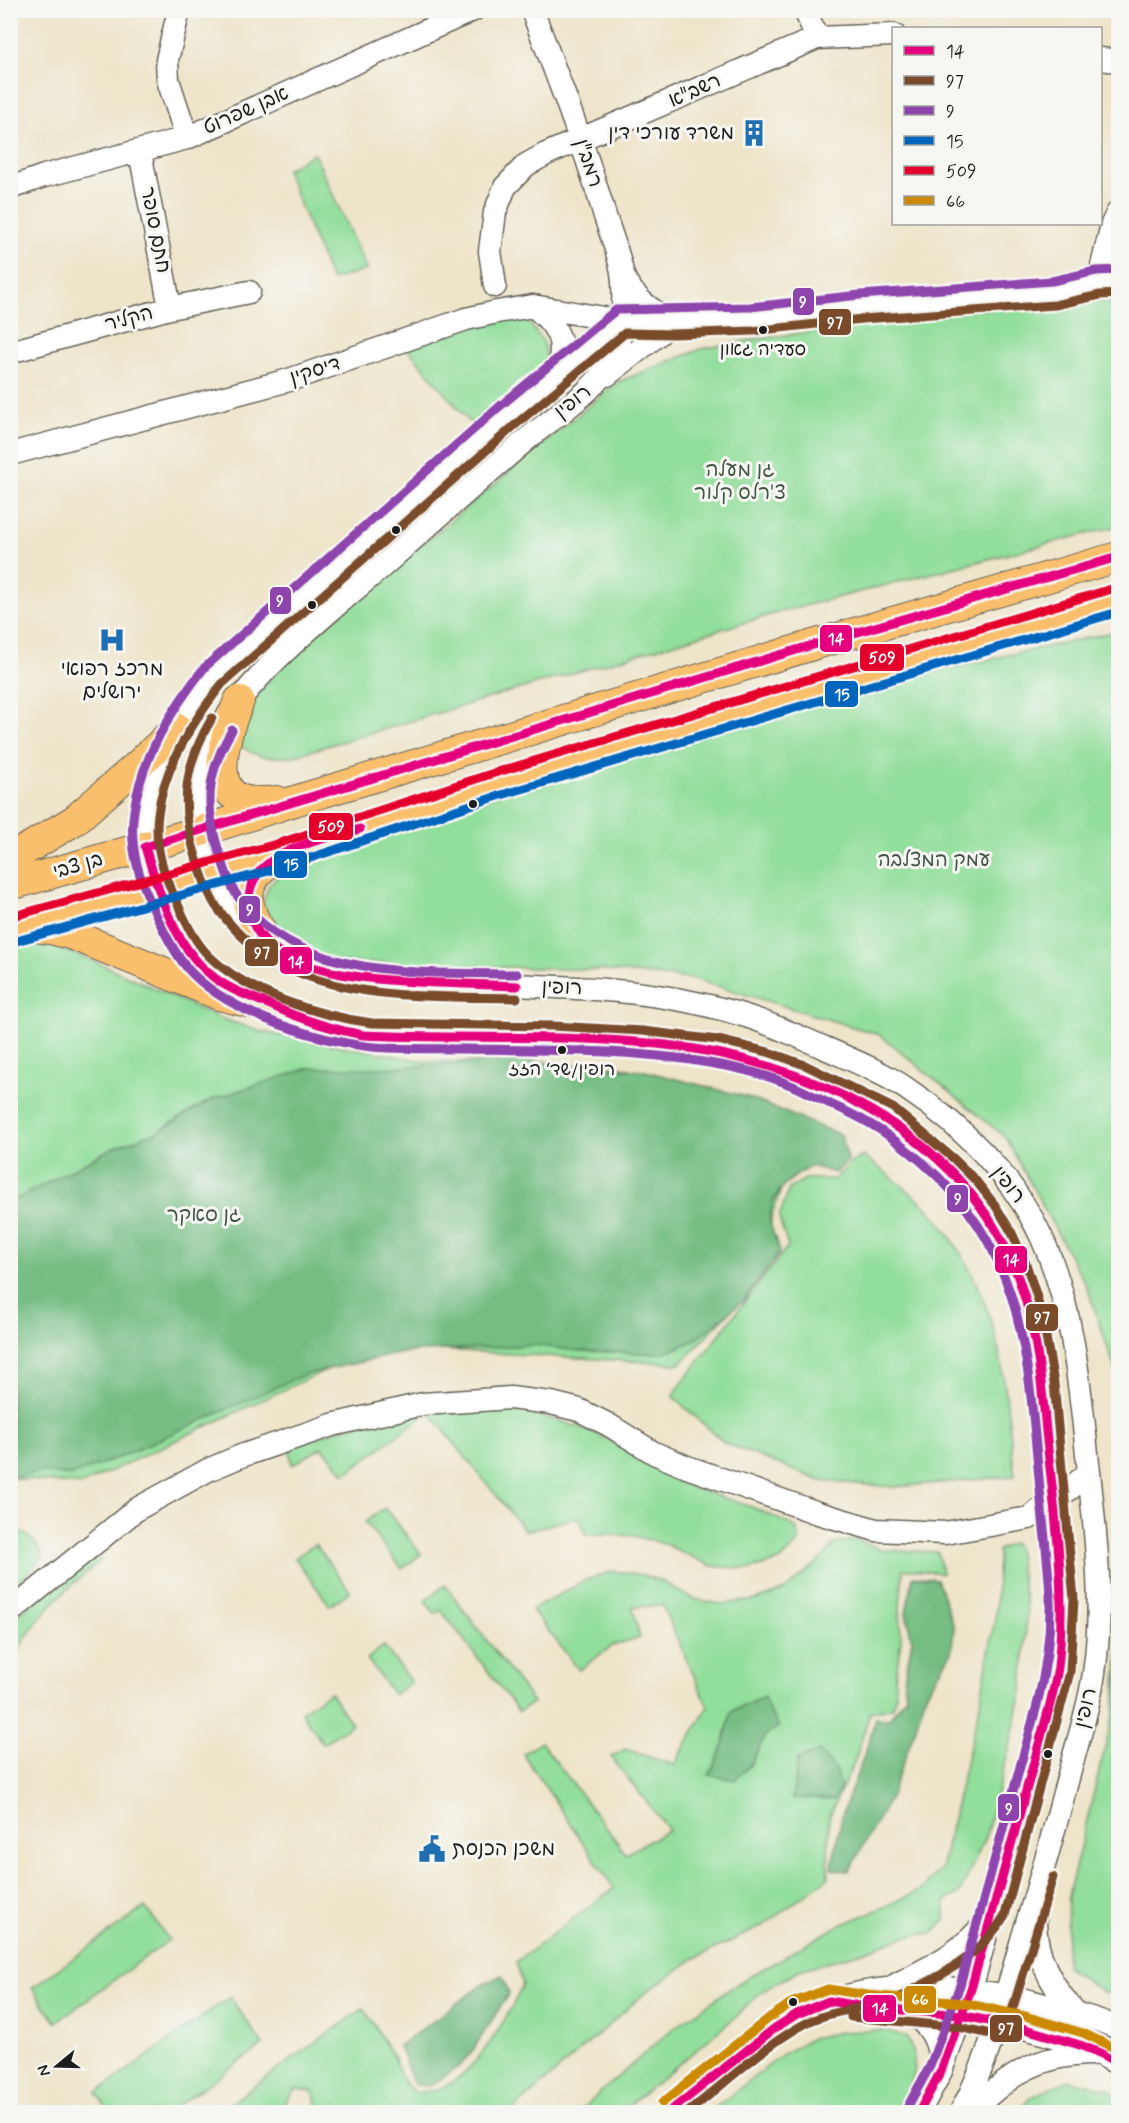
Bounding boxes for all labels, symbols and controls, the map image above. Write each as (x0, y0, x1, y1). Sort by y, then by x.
legend (892, 27, 1102, 225)
text: 14 (946, 40, 965, 64)
street label: רשב"א (665, 68, 725, 114)
text: 97 (946, 70, 964, 94)
street label: אבן שפרוט (199, 80, 293, 142)
text: 9 (946, 100, 955, 124)
building icon: משרד עורכי דין (739, 118, 769, 148)
place label: משרד עורכי דין (608, 120, 734, 147)
text: 15 (946, 130, 964, 154)
street label: רמב"ן (568, 135, 608, 191)
text: 509 (946, 160, 977, 184)
street label: חתם סופר (133, 185, 177, 275)
text: 66 (946, 190, 965, 214)
line badge: 9 (792, 287, 815, 316)
text: 9 (799, 292, 807, 313)
street label: הקליר (102, 300, 156, 338)
line badge: 97 (818, 308, 852, 336)
text: 97 (827, 313, 843, 334)
marker: סעדיה גאון (757, 324, 769, 336)
place label: סעדיה גאון (720, 338, 806, 362)
street label: דיסקין (286, 350, 344, 392)
street label: רופין (549, 379, 597, 425)
park label: גן מעלה צ'רלס קלור (694, 457, 786, 507)
unlabelled marker (390, 524, 402, 536)
line badge: 9 (269, 586, 292, 615)
text: 9 (276, 591, 284, 612)
unlabelled marker (306, 599, 318, 611)
line badge: 14 (819, 624, 853, 653)
hospital icon: מרכז רפואי ירושלים (97, 625, 127, 655)
text: 14 (828, 629, 845, 650)
line badge: 509 (859, 643, 905, 672)
text: 509 (868, 648, 896, 669)
place label: מרכז רפואי ירושלים (61, 656, 163, 706)
line badge: 15 (824, 680, 859, 708)
text: 15 (834, 685, 850, 706)
unlabelled marker (467, 798, 479, 810)
line badge: 509 (308, 812, 354, 841)
text: 509 (317, 817, 345, 838)
street label: בן צבי (50, 846, 106, 886)
park label: עמק המצלבה (878, 847, 990, 874)
line badge: 15 (273, 850, 308, 879)
text: 15 (283, 855, 299, 876)
line badge: 9 (238, 895, 261, 924)
text: 9 (246, 900, 254, 921)
line badge: 97 (244, 938, 279, 967)
text: 97 (254, 943, 270, 964)
line badge: 14 (279, 946, 313, 975)
text: 14 (288, 952, 305, 973)
street label: רופין (541, 974, 583, 1002)
marker: רופין/שד׳ הזז (556, 1044, 568, 1056)
place label: רופין/שד׳ הזז (509, 1058, 615, 1082)
street label: רופין (985, 1161, 1031, 1209)
line badge: 9 (946, 1184, 969, 1213)
text: 9 (954, 1189, 962, 1210)
park label: גן סאקר (167, 1202, 241, 1229)
line badge: 14 (994, 1245, 1028, 1274)
text: 14 (1003, 1250, 1020, 1271)
line badge: 97 (1025, 1303, 1059, 1332)
text: 97 (1034, 1308, 1050, 1329)
street label: רופין (1068, 1685, 1104, 1731)
unlabelled marker (1042, 1748, 1054, 1760)
line badge: 9 (997, 1793, 1020, 1822)
text: 9 (1005, 1799, 1013, 1820)
public building icon: משכן הכנסת (417, 1834, 447, 1864)
place label: משכן הכנסת (452, 1836, 555, 1863)
line badge: 66 (903, 1985, 937, 2014)
text: 66 (911, 1990, 929, 2011)
line badge: 14 (862, 1994, 897, 2023)
unlabelled marker (787, 1996, 799, 2008)
text: 14 (872, 1999, 889, 2020)
line badge: 97 (989, 2014, 1023, 2043)
text: 97 (998, 2019, 1014, 2040)
north arrow (27, 2036, 87, 2096)
text: N (33, 2062, 56, 2079)

